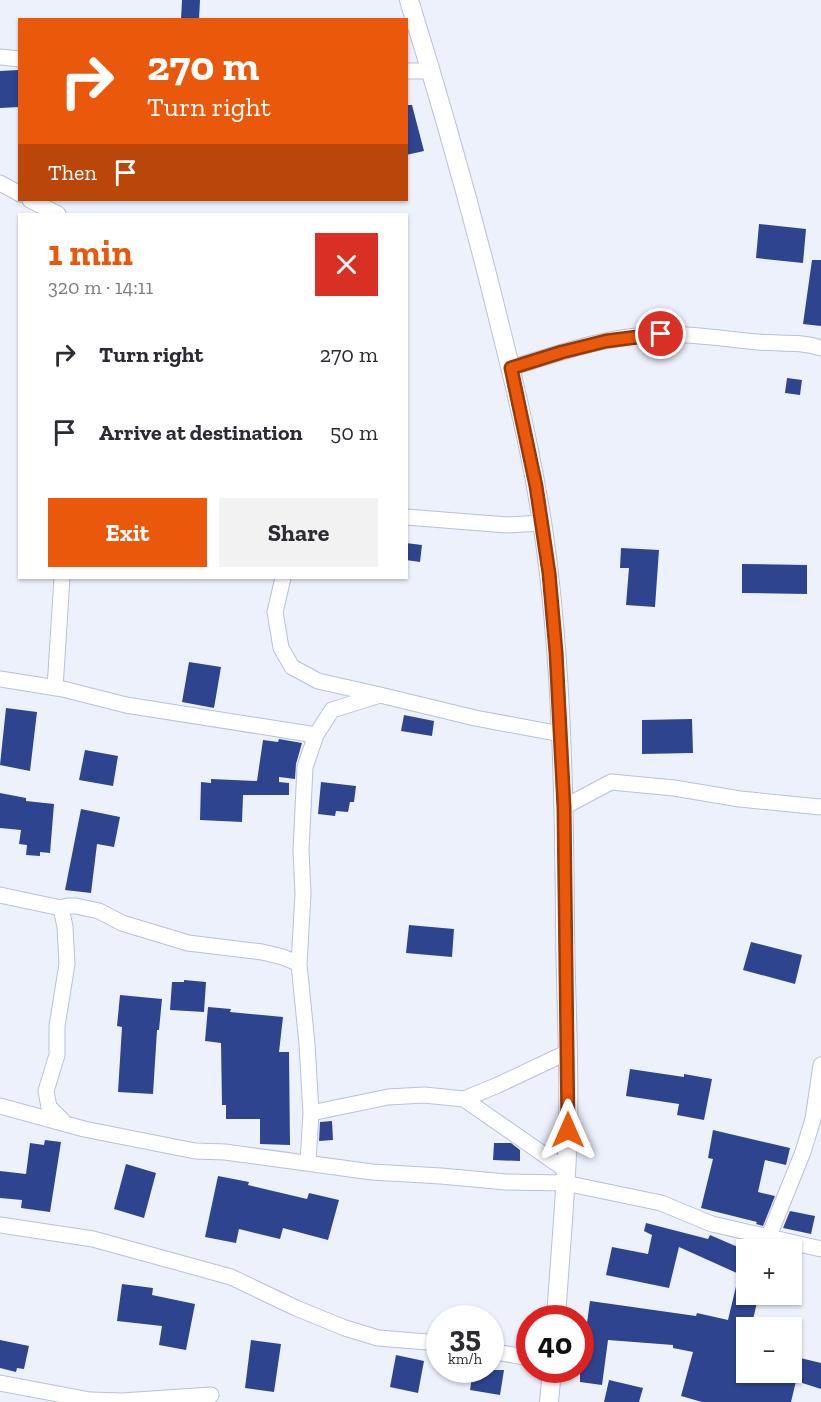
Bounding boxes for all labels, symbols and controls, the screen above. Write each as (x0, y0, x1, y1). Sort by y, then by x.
text: 270 m (147, 40, 259, 91)
icon: right (48, 42, 126, 120)
text: Turn right (147, 91, 271, 123)
icon: arrive (109, 156, 142, 189)
text: Then (48, 159, 97, 186)
text: 1 min (48, 231, 133, 274)
button: close (315, 233, 378, 296)
text: 320 m · 14:11 (48, 275, 153, 299)
pin (635, 308, 686, 359)
icon: arrive (644, 317, 677, 350)
icon: right (48, 338, 81, 371)
text: Turn right (99, 341, 203, 368)
text: 270 m (320, 341, 378, 368)
icon: arrive (48, 416, 81, 449)
text: Arrive at destination (99, 419, 302, 446)
text: 50 m (330, 419, 378, 446)
button: Exit (48, 498, 207, 567)
button: Share (219, 498, 378, 567)
position arrow (536, 1098, 600, 1162)
map controls (736, 1239, 802, 1383)
button: + (736, 1239, 802, 1305)
speed limit sign: 40 (516, 1305, 594, 1383)
button: − (736, 1317, 802, 1383)
text: 35 (449, 1319, 481, 1355)
text: km/h (448, 1350, 482, 1368)

